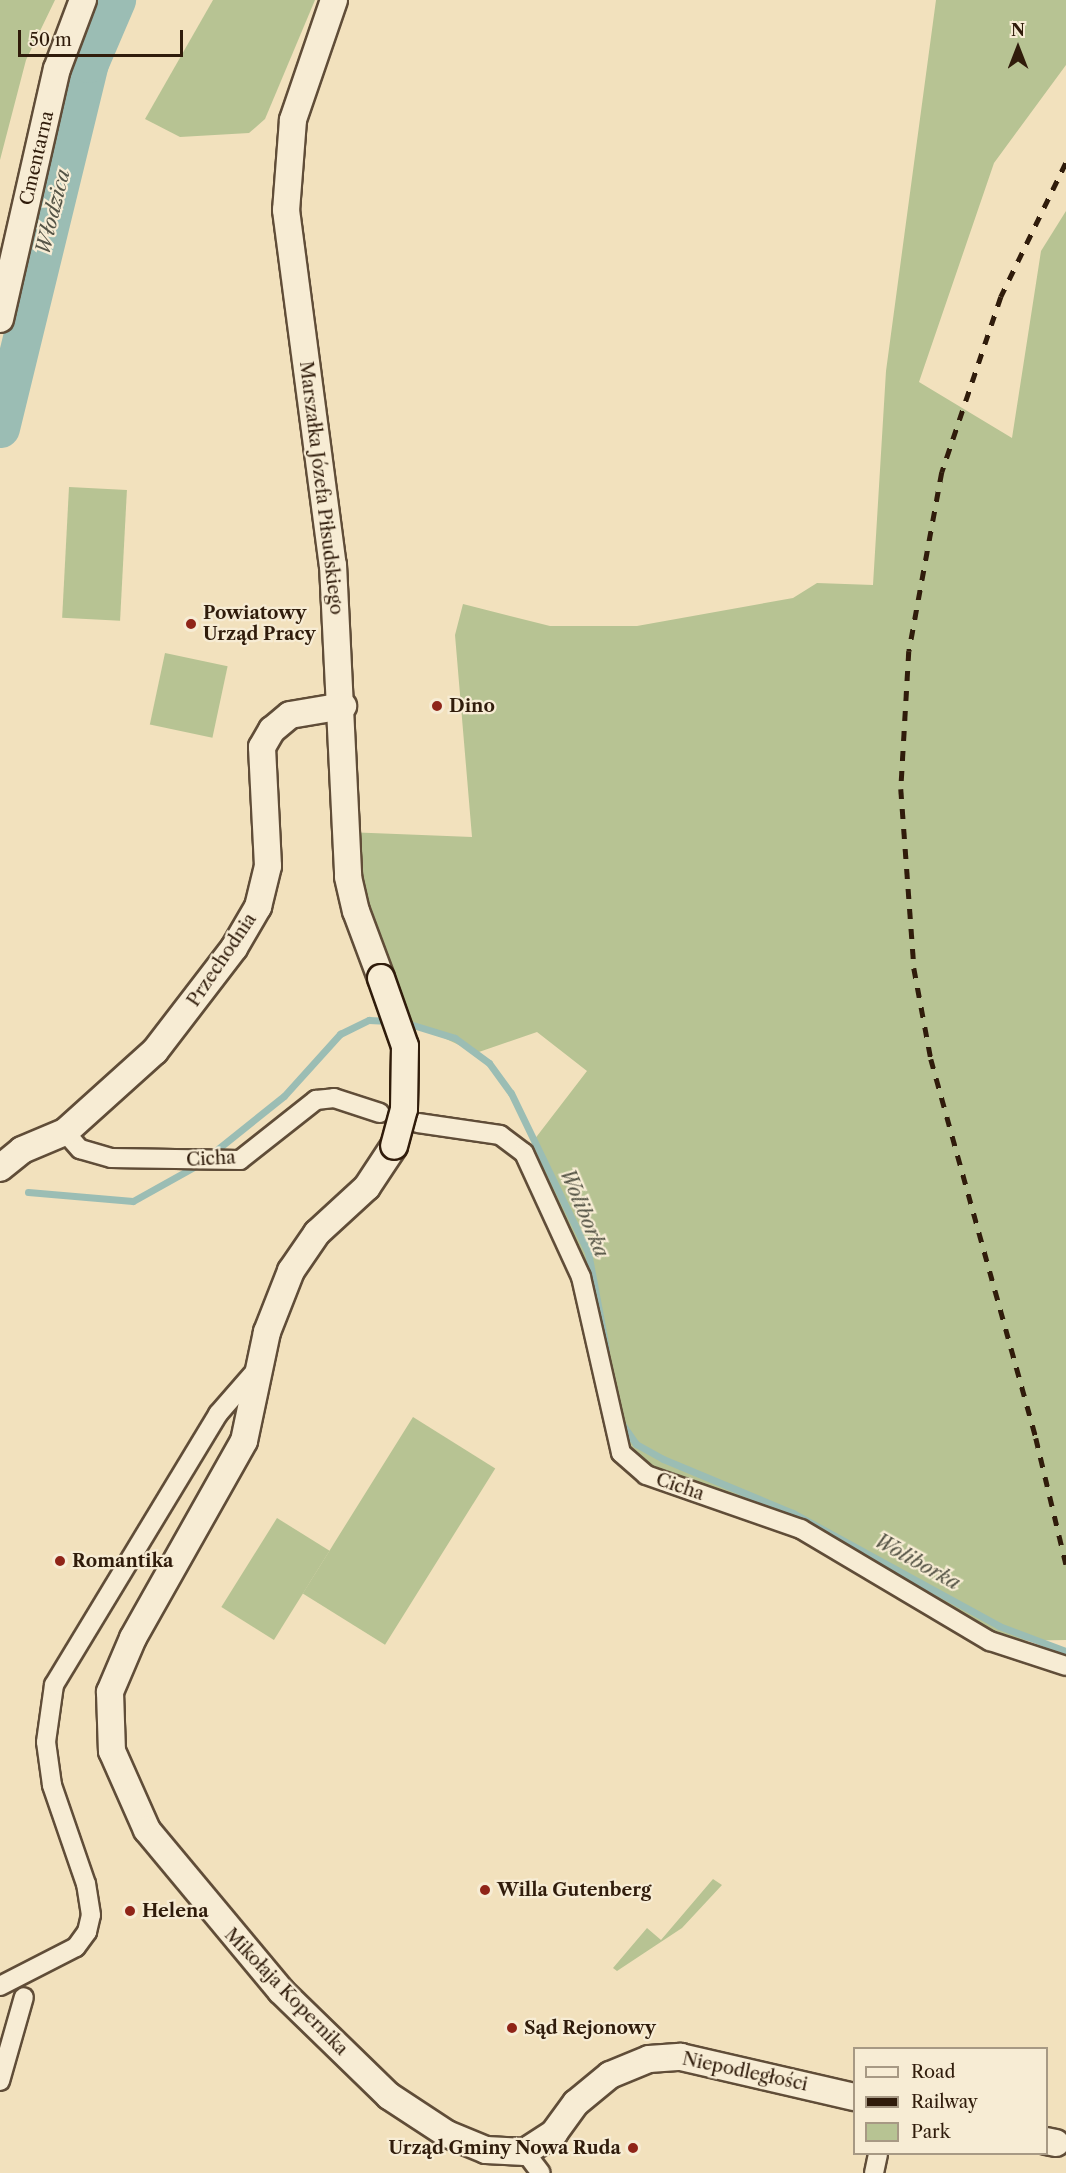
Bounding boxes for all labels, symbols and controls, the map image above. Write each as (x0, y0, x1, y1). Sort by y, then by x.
scale bar (21, 18, 186, 56)
north arrow (988, 18, 1048, 78)
text: N (1011, 20, 1025, 40)
text: 50 m (29, 29, 72, 51)
street label: Cmentarna (16, 109, 58, 207)
water label: Włodzica (31, 167, 75, 257)
street label: Marszałka Józefa Piłsudskiego (295, 360, 347, 616)
place label: Powiatowy Urząd Pracy (203, 603, 315, 646)
marker: Powiatowy Urząd Pracy (184, 617, 198, 631)
place label: Dino (449, 695, 495, 717)
marker: Dino (430, 699, 444, 713)
street label: Przechodnia (183, 909, 261, 1011)
street label: Cicha (186, 1147, 236, 1171)
water label: Woliborka (555, 1165, 613, 1261)
street label: Cicha (653, 1469, 707, 1505)
water label: Woliborka (870, 1529, 964, 1595)
place label: Romantika (72, 1550, 174, 1572)
marker: Romantika (53, 1554, 67, 1568)
place label: Willa Gutenberg (497, 1879, 652, 1901)
marker: Willa Gutenberg (478, 1883, 492, 1897)
place label: Helena (142, 1900, 209, 1922)
marker: Helena (123, 1904, 137, 1918)
street label: Mikołaja Kopernika (220, 1924, 352, 2060)
place label: Sąd Rejonowy (524, 2017, 656, 2039)
marker: Sąd Rejonowy (505, 2021, 519, 2035)
legend (853, 2047, 1048, 2155)
street label: Niepodległości (680, 2048, 810, 2096)
text: Road (911, 2061, 956, 2083)
text: Railway (911, 2091, 978, 2113)
text: Park (911, 2121, 950, 2143)
place label: Urząd Gminy Nowa Ruda (388, 2137, 621, 2159)
marker: Urząd Gminy Nowa Ruda (626, 2141, 640, 2155)

